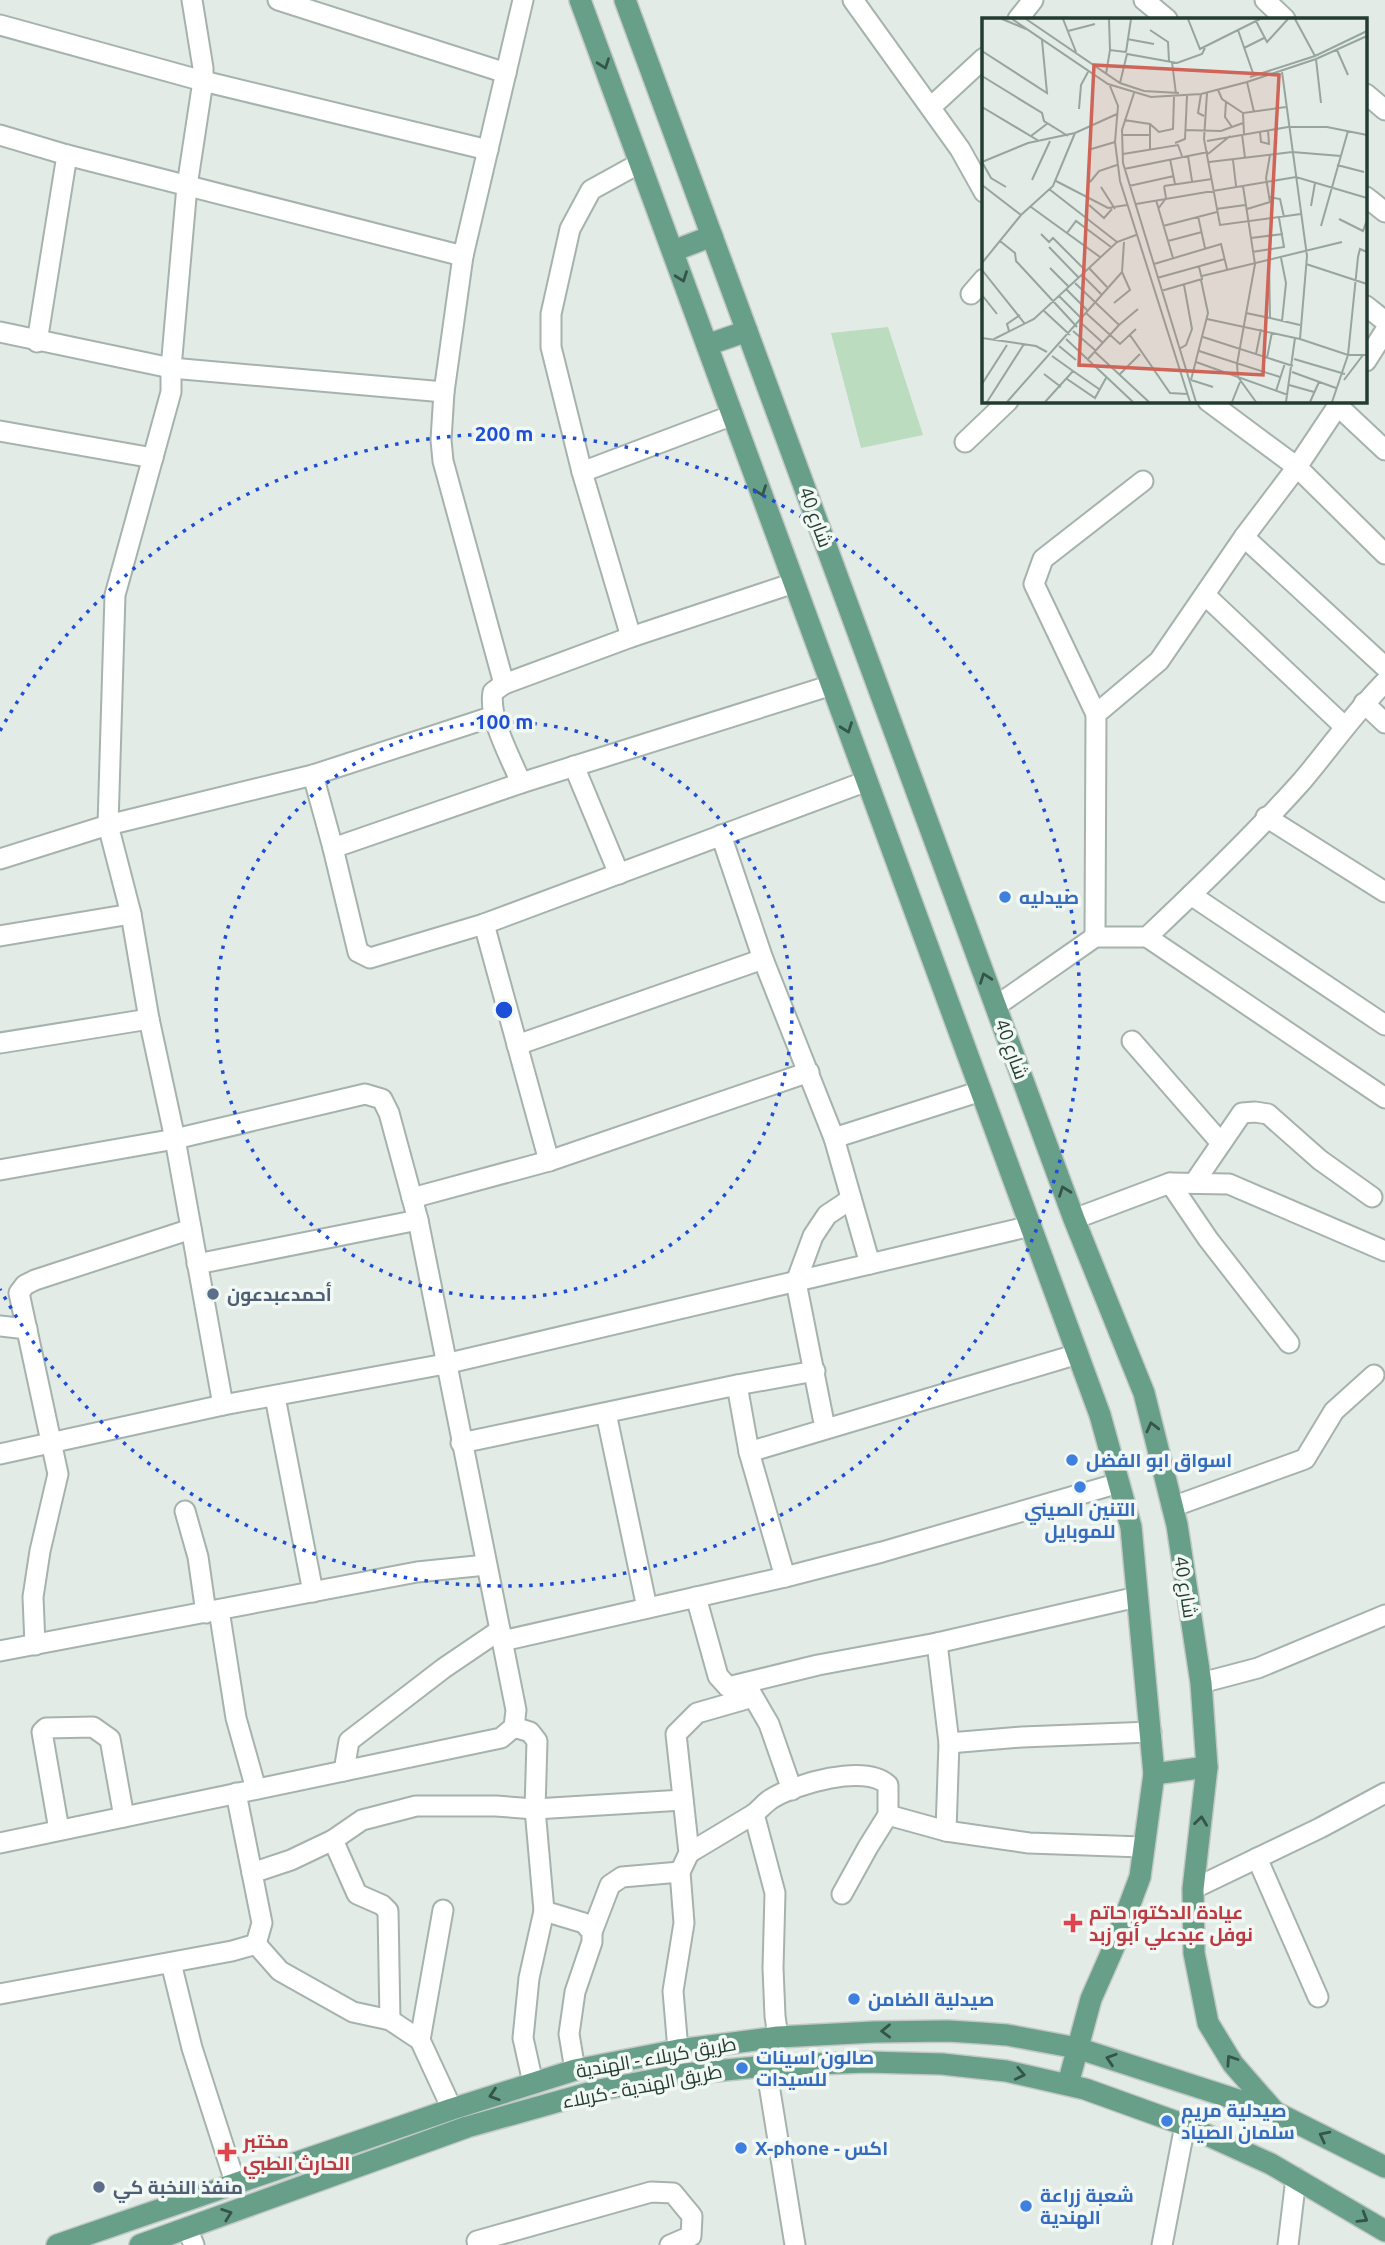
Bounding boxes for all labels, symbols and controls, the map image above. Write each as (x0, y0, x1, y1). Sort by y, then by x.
inset map (982, 18, 1368, 402)
one-way arrow (595, 58, 609, 70)
one-way arrow (674, 271, 688, 283)
text: 200 m (475, 421, 533, 445)
street label: شارع 40 (792, 484, 837, 551)
one-way arrow (752, 485, 766, 497)
text: 100 m (475, 709, 533, 733)
one-way arrow (839, 721, 853, 733)
place label: صيدليه (1019, 886, 1079, 908)
marker: صيدليه (997, 889, 1013, 905)
one-way arrow (980, 972, 994, 984)
centre of rings (492, 998, 516, 1022)
street label: شارع 40 (988, 1016, 1033, 1083)
one-way arrow (1058, 1186, 1072, 1198)
place label: أحمدعبدعون (227, 1281, 332, 1306)
marker: أحمدعبدعون (205, 1286, 221, 1302)
one-way arrow (1146, 1421, 1160, 1433)
place label: اسواق ابو الفضل (1086, 1449, 1232, 1472)
marker: اسواق ابو الفضل (1064, 1452, 1080, 1468)
marker: التنين الصيني للموبايل (1072, 1479, 1088, 1495)
place label: التنين الصيني للموبايل (1024, 1498, 1136, 1543)
street label: شارع 40 (1167, 1554, 1202, 1620)
one-way arrow (1193, 1815, 1208, 1827)
place label: عيادة الدكتور حاتم نوفل عبدعلي أبو زبد (1089, 1901, 1253, 1950)
marker: عيادة الدكتور حاتم نوفل عبدعلي أبو زبد (1063, 1913, 1083, 1933)
place label: صيدلية الضامن (868, 1988, 994, 2011)
marker: صيدلية الضامن (846, 1991, 862, 2007)
one-way arrow (880, 2024, 891, 2039)
street label: طريق كربلاء - الهندية (574, 2032, 738, 2084)
place label: صالون اسينات للسيدات (756, 2046, 874, 2090)
one-way arrow (1105, 2053, 1117, 2067)
one-way arrow (1227, 2055, 1239, 2068)
street label: طريق الهندية - كربلاء (560, 2060, 724, 2114)
marker: صالون اسينات للسيدات (734, 2060, 750, 2076)
one-way arrow (1014, 2065, 1026, 2080)
one-way arrow (488, 2087, 500, 2102)
place label: صيدلية مريم سلمان الصياد (1181, 2099, 1295, 2144)
marker: صيدلية مريم سلمان الصياد (1159, 2113, 1175, 2129)
place label: مختبر الحارث الطبي (242, 2130, 350, 2179)
one-way arrow (1319, 2131, 1331, 2145)
place label: X-phone - اكس (755, 2137, 888, 2160)
marker: X-phone - اكس (733, 2140, 749, 2156)
marker: مختبر الحارث الطبي (217, 2142, 237, 2162)
place label: منفذ النخبة كي (113, 2176, 243, 2203)
marker: منفذ النخبة كي (91, 2179, 107, 2195)
place label: شعبة زراعة الهندية (1040, 2184, 1134, 2229)
marker: شعبة زراعة الهندية (1018, 2198, 1034, 2214)
one-way arrow (221, 2208, 233, 2222)
one-way arrow (1356, 2210, 1369, 2223)

